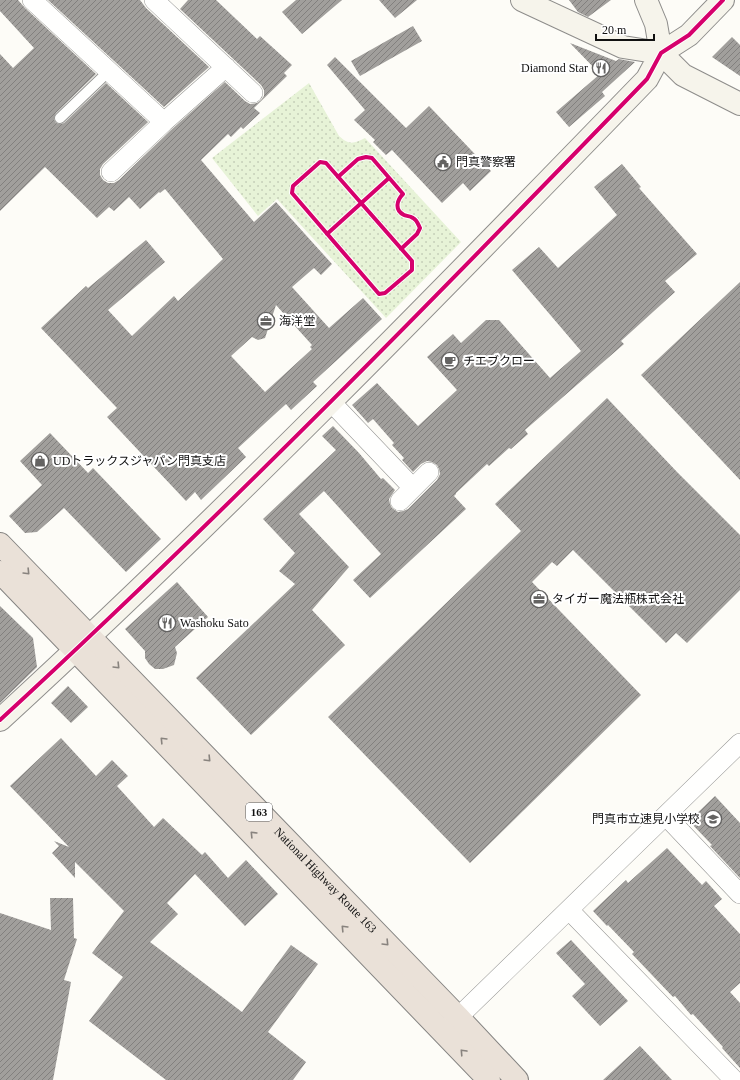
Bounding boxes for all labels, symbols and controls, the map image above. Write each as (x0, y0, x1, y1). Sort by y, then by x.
scale bar (596, 16, 654, 42)
text: 20 m (602, 23, 627, 37)
restaurant icon: Diamond Star (591, 58, 611, 78)
place label: Diamond Star (521, 61, 588, 75)
public building icon: 門真警察署 (433, 152, 453, 172)
place label: 門真警察署 (456, 155, 516, 169)
office icon: 海洋堂 (256, 311, 276, 331)
place label: 海洋堂 (279, 314, 315, 328)
cafe icon: チエブクロー (440, 351, 460, 371)
place label: チエブクロー (463, 354, 535, 368)
shop icon: UDトラックスジャパン門真支店 (30, 451, 50, 471)
place label: UDトラックスジャパン門真支店 (53, 454, 226, 468)
one-way arrow (22, 567, 30, 575)
office icon: タイガー魔法瓶株式会社 (529, 589, 549, 609)
place label: タイガー魔法瓶株式会社 (552, 592, 684, 606)
restaurant icon: Washoku Sato (157, 613, 177, 633)
place label: Washoku Sato (180, 616, 249, 630)
one-way arrow (112, 661, 120, 669)
one-way arrow (160, 737, 168, 745)
one-way arrow (203, 754, 211, 762)
road number: 163 (246, 803, 272, 821)
school or university icon: 門真市立速見小学校 (703, 809, 723, 829)
place label: 門真市立速見小学校 (592, 812, 700, 826)
street label: National Highway Route 163 (271, 825, 380, 936)
one-way arrow (251, 831, 258, 839)
one-way arrow (341, 925, 348, 932)
one-way arrow (381, 938, 389, 946)
one-way arrow (460, 1049, 467, 1057)

